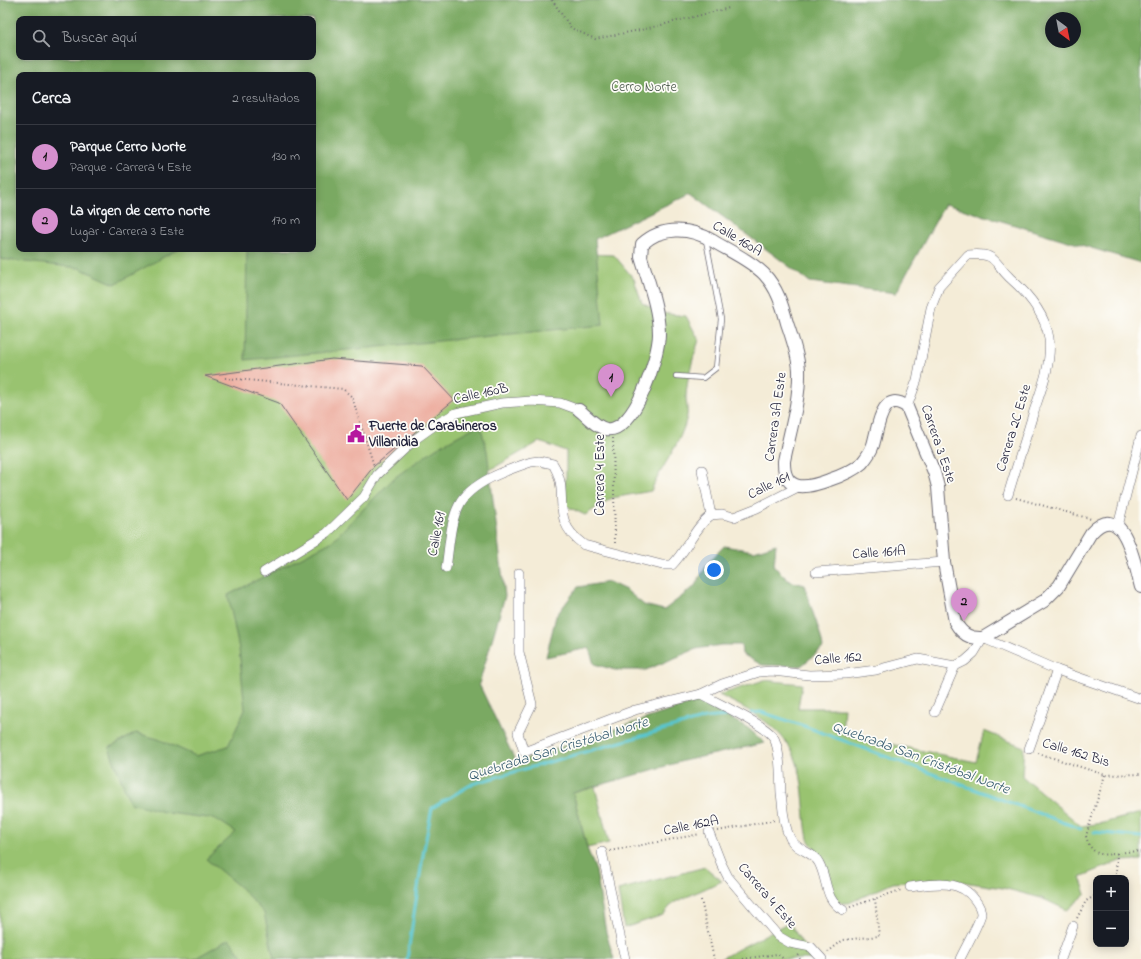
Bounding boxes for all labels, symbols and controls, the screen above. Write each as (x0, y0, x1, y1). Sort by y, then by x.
north arrow (1045, 12, 1081, 48)
search box (16, 16, 316, 60)
icon: search (30, 27, 52, 49)
text: Buscar aquí (62, 27, 137, 49)
park label: Cerro Norte (611, 77, 677, 98)
text: Cerca (32, 86, 71, 111)
text: 2 resultados (232, 89, 300, 108)
text: Parque Cerro Norte (70, 136, 186, 158)
text: 1 (43, 147, 47, 166)
text: 130 m (272, 147, 300, 166)
text: Parque · Carrera 4 Este (70, 158, 191, 177)
text: La virgen de cerro norte (70, 200, 210, 222)
text: 2 (42, 211, 48, 230)
text: 170 m (272, 211, 300, 230)
street label: Calle 160A (708, 216, 766, 262)
text: Lugar · Carrera 3 Este (70, 222, 184, 241)
pin: 1 (598, 364, 624, 397)
street label: Carrera 3A Este (759, 370, 793, 463)
street label: Calle 160B (452, 378, 510, 410)
street label: Carrera 2C Este (991, 381, 1037, 474)
street label: Carrera 3 Este (915, 402, 961, 487)
place label: Fuerte de Carabineros Villanidia (368, 416, 497, 453)
public building icon: Fuerte de Carabineros Villanidia (346, 424, 366, 444)
street label: Carrera 4 Este (590, 434, 611, 516)
street label: Calle 161 (744, 467, 794, 505)
street label: Calle 161 (422, 509, 452, 558)
street label: Calle 161A (852, 541, 906, 565)
your location (704, 560, 724, 580)
pin: 2 (951, 588, 977, 621)
street label: Calle 162 (814, 647, 862, 671)
water label: Quebrada San Cristóbal Norte (465, 711, 652, 787)
water label: Quebrada San Cristóbal Norte (829, 716, 1014, 801)
street label: Calle 162 Bis (1040, 733, 1112, 773)
street label: Calle 162A (662, 810, 720, 842)
street label: Carrera 4 Este (732, 858, 802, 934)
map controls (1093, 875, 1129, 947)
button: + (1093, 875, 1129, 911)
button: − (1093, 911, 1129, 947)

